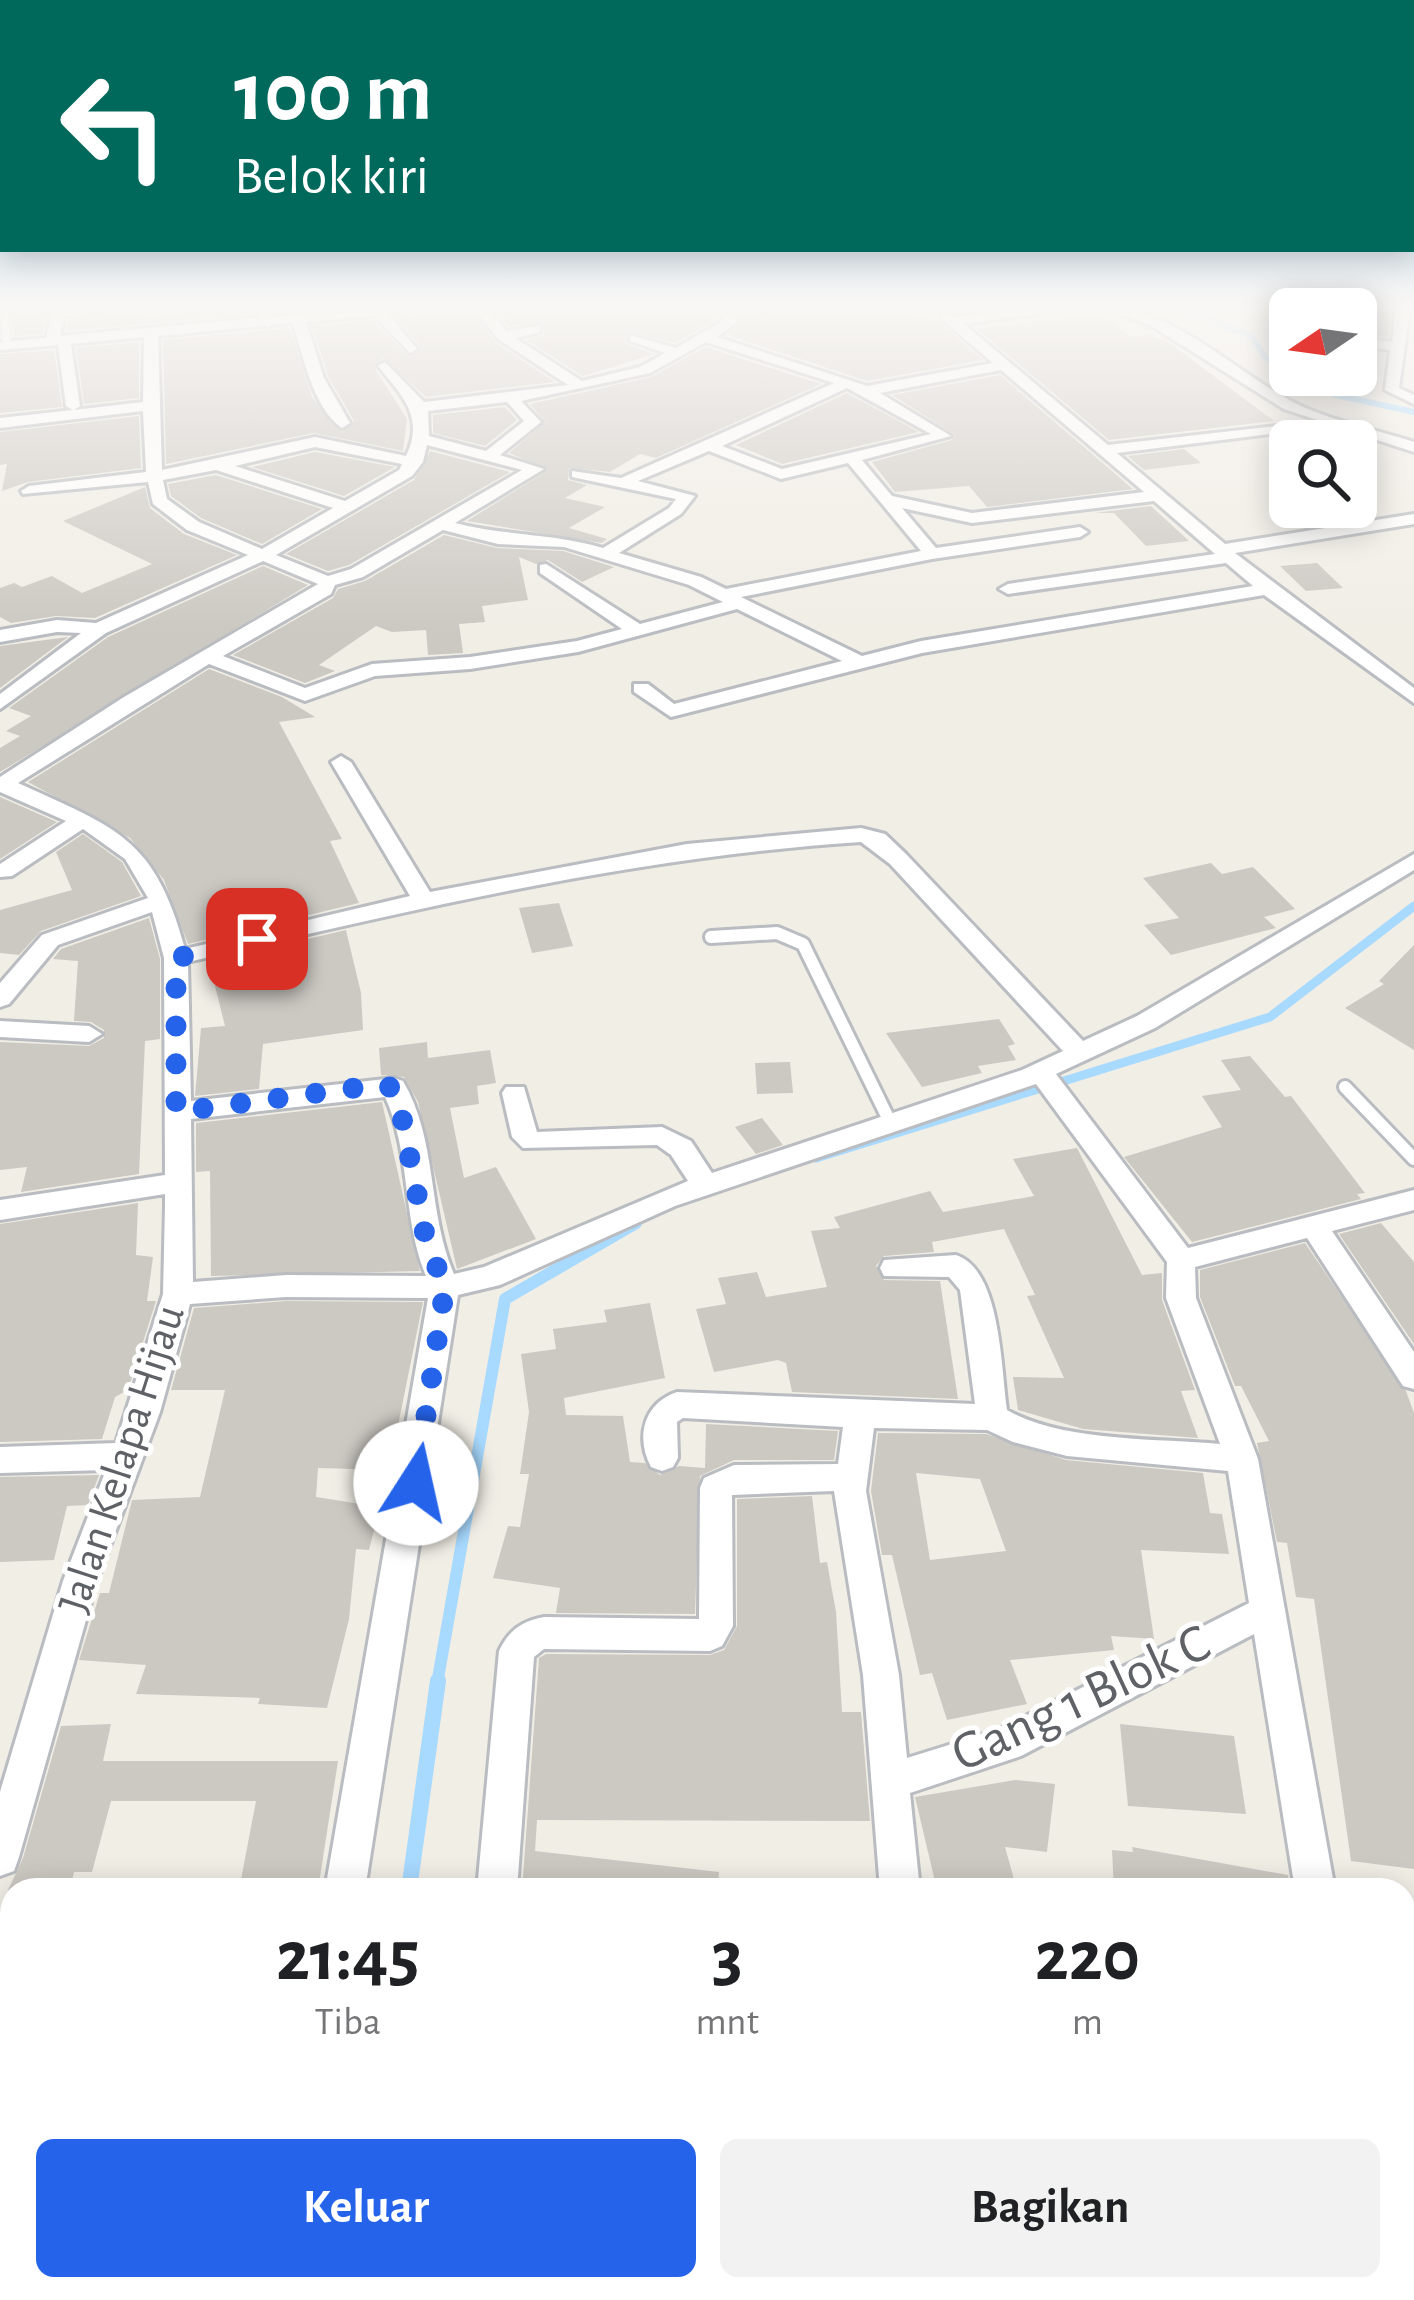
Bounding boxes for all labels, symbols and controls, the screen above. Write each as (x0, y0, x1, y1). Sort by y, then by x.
icon: left (36, 48, 192, 204)
text: 100 m (234, 52, 432, 136)
text: Belok kiri (234, 150, 429, 204)
north arrow (1269, 288, 1377, 396)
map controls (1269, 288, 1377, 528)
button: search (1269, 420, 1377, 528)
pin (206, 888, 308, 990)
icon: arrive (224, 906, 290, 972)
street label: Jalan Kelapa Hijau (51, 1300, 193, 1618)
position arrow (353, 1420, 479, 1546)
street label: Gang 1 Blok C (944, 1616, 1218, 1782)
text: 21:45 (276, 1921, 420, 1993)
text: 3 (712, 1921, 743, 1993)
text: 220 (1035, 1921, 1140, 1993)
text: Tiba (314, 2003, 381, 2042)
text: mnt (695, 2003, 759, 2042)
text: m (1072, 2003, 1103, 2042)
button: Keluar (36, 2139, 696, 2277)
button: Bagikan (720, 2139, 1380, 2277)

